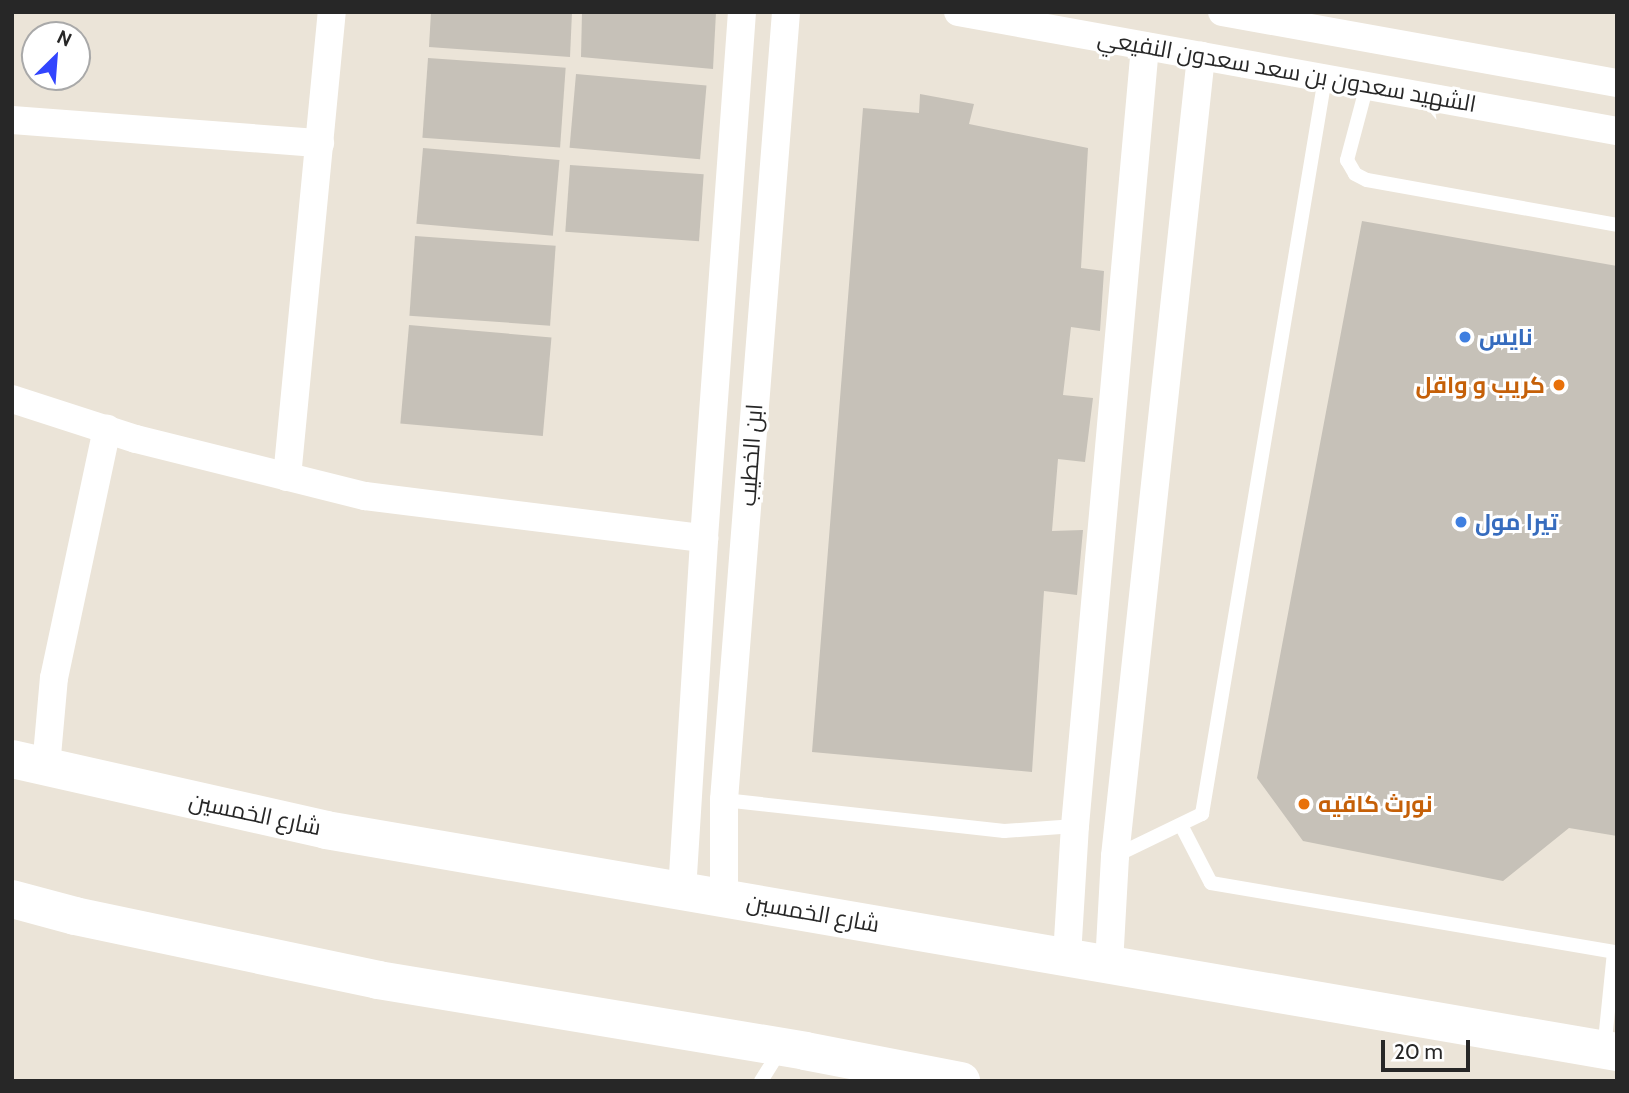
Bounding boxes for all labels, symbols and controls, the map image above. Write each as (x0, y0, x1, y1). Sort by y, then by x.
north arrow (21, 21, 91, 91)
street label: الشهيد سعدون بن سعد سعدون النفيعي (1096, 24, 1478, 118)
text: N (53, 25, 75, 52)
place label: نايس (1479, 323, 1533, 351)
marker: نايس (1457, 329, 1473, 345)
place label: كريب و وافل (1416, 371, 1545, 399)
marker: كريب و وافل (1551, 377, 1567, 393)
street label: ابن الخطيب (734, 403, 768, 507)
place label: تيرا مول (1475, 508, 1558, 536)
marker: تيرا مول (1453, 514, 1469, 530)
street label: شارع الخمسين (186, 787, 324, 841)
place label: نورث كافيه (1318, 790, 1433, 818)
marker: نورث كافيه (1296, 796, 1312, 812)
street label: شارع الخمسين (744, 888, 882, 938)
scale bar (1384, 1026, 1473, 1070)
text: 20 m (1394, 1039, 1443, 1064)

